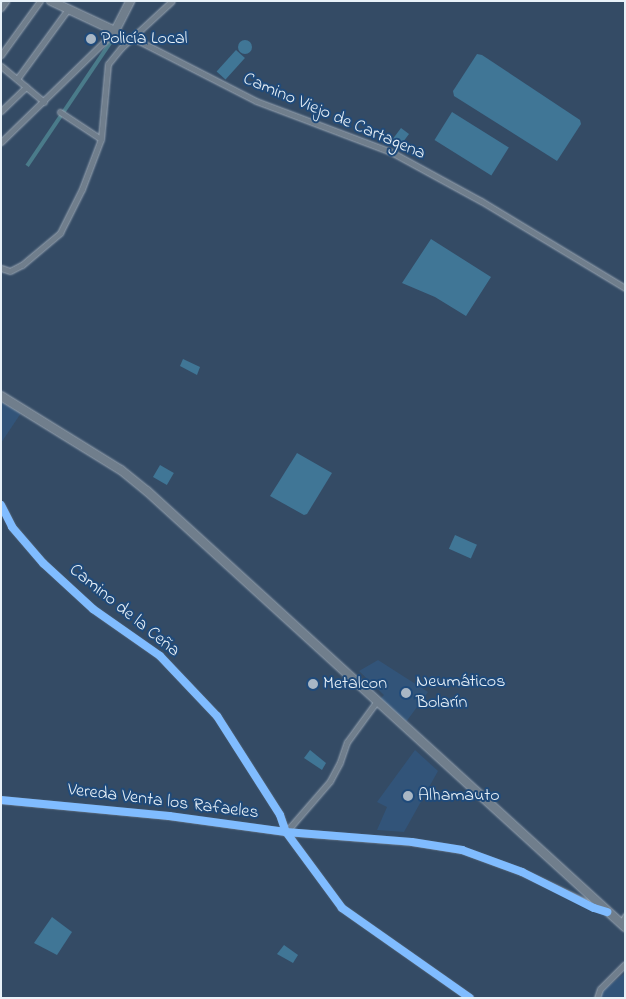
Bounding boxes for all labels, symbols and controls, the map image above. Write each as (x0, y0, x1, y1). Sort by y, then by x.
place label: Policía Local (101, 28, 188, 50)
marker: Policía Local (85, 33, 97, 45)
street label: Camino Viejo de Cartagena (240, 69, 428, 165)
street label: Camino de la Ceña (64, 560, 184, 662)
place label: Neumáticos Bolarín (416, 672, 505, 714)
place label: Metalcon (323, 673, 387, 695)
marker: Metalcon (307, 678, 319, 690)
marker: Neumáticos Bolarín (400, 687, 412, 699)
street label: Vereda Venta los Rafaeles (66, 780, 260, 824)
place label: Alhamauto (418, 785, 500, 807)
marker: Alhamauto (402, 790, 414, 802)

